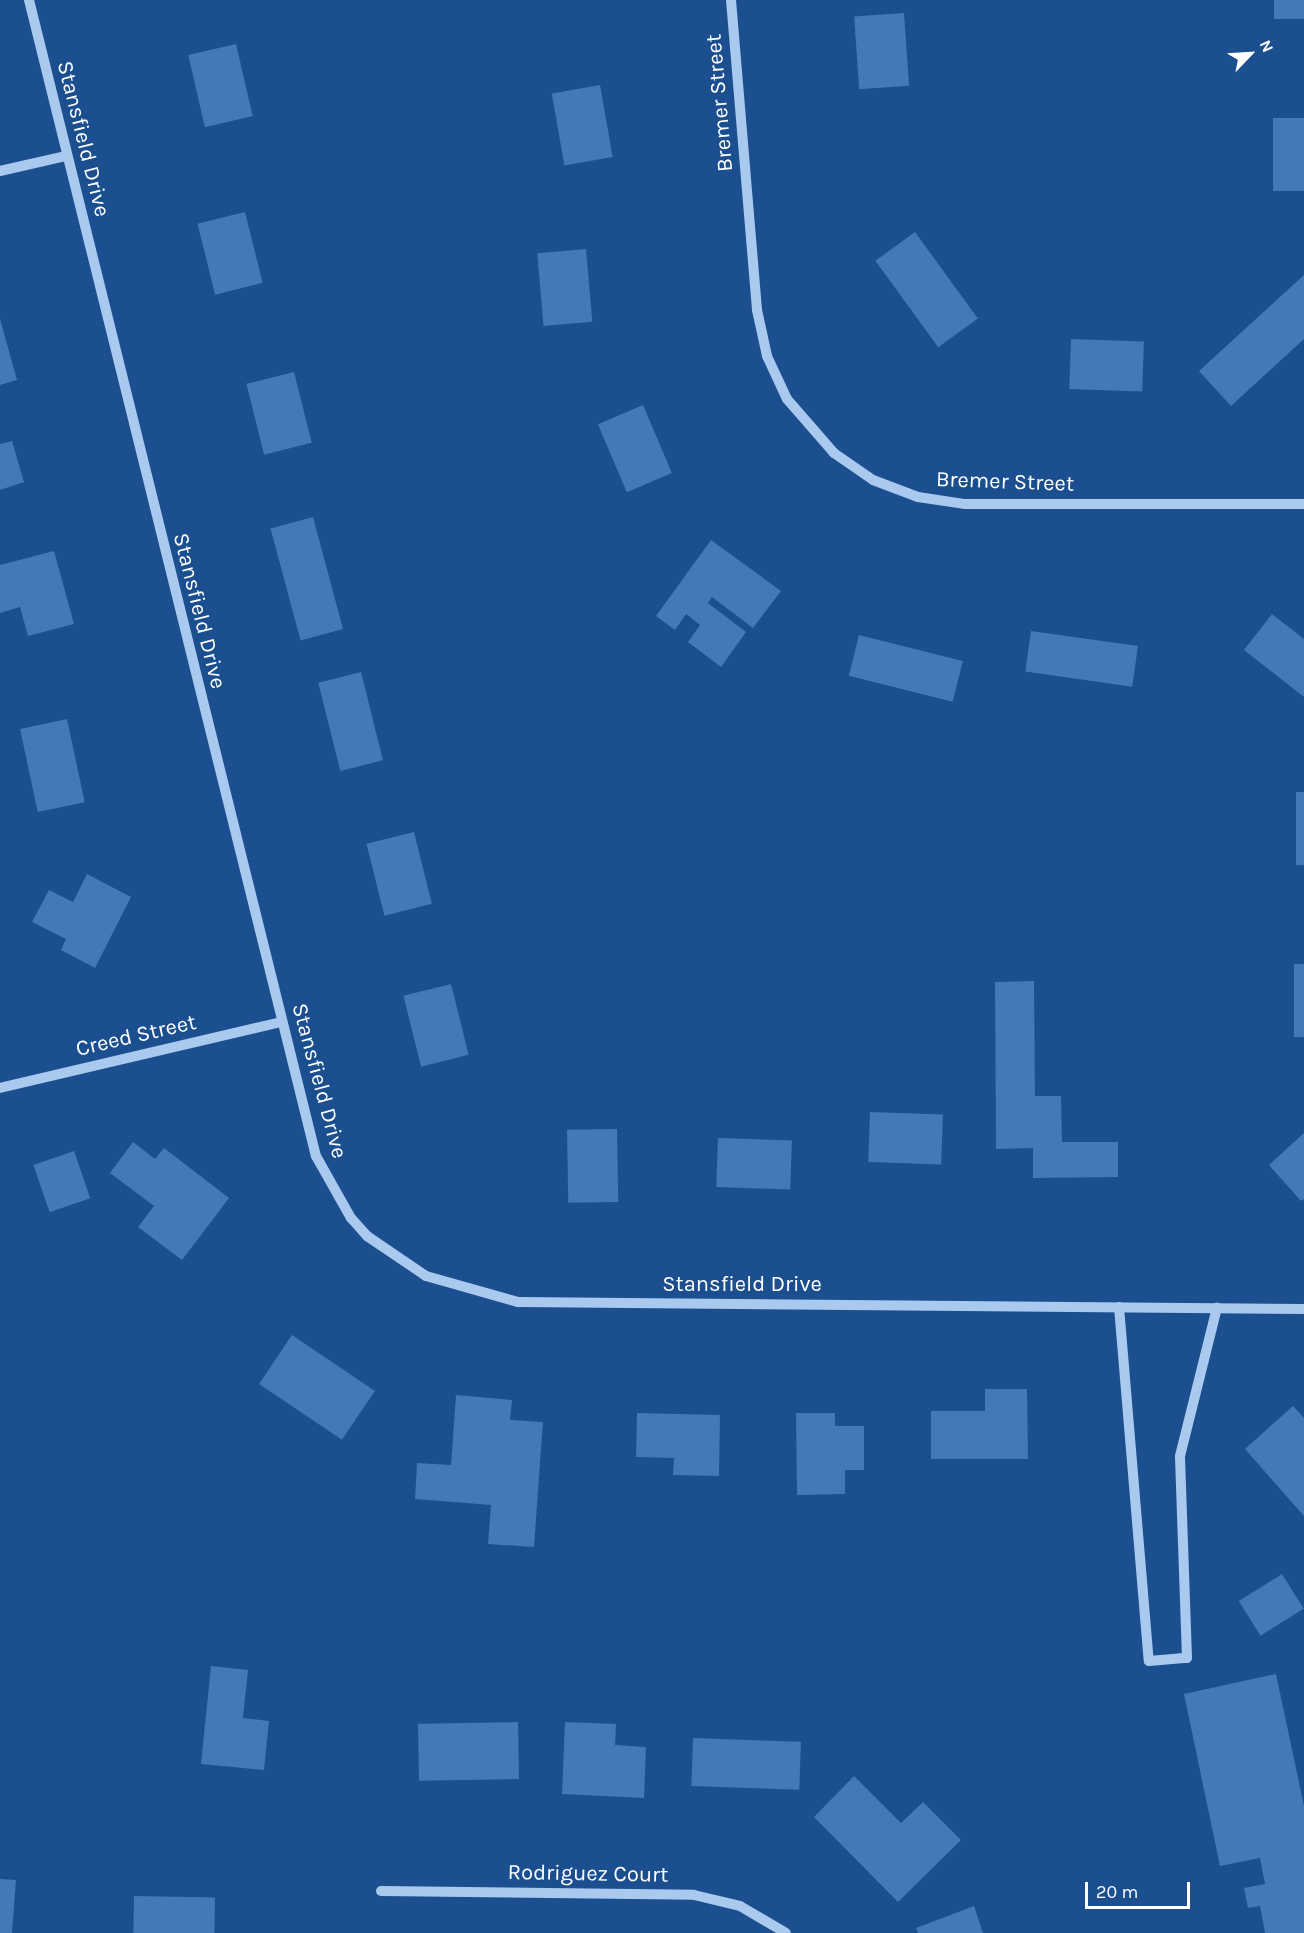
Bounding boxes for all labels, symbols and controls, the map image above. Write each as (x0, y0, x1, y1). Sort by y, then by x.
north arrow (1220, 24, 1280, 84)
street label: Bremer Street (701, 33, 739, 173)
text: N (1256, 37, 1278, 55)
street label: Stansfield Drive (51, 58, 115, 220)
street label: Bremer Street (935, 466, 1075, 498)
street label: Stansfield Drive (167, 530, 231, 692)
street label: Stansfield Drive (286, 1000, 352, 1162)
street label: Creed Street (73, 1009, 199, 1063)
street label: Stansfield Drive (662, 1272, 822, 1298)
street label: Rodriguez Court (507, 1859, 669, 1889)
scale bar (1088, 1870, 1193, 1908)
text: 20 m (1096, 1881, 1138, 1903)

